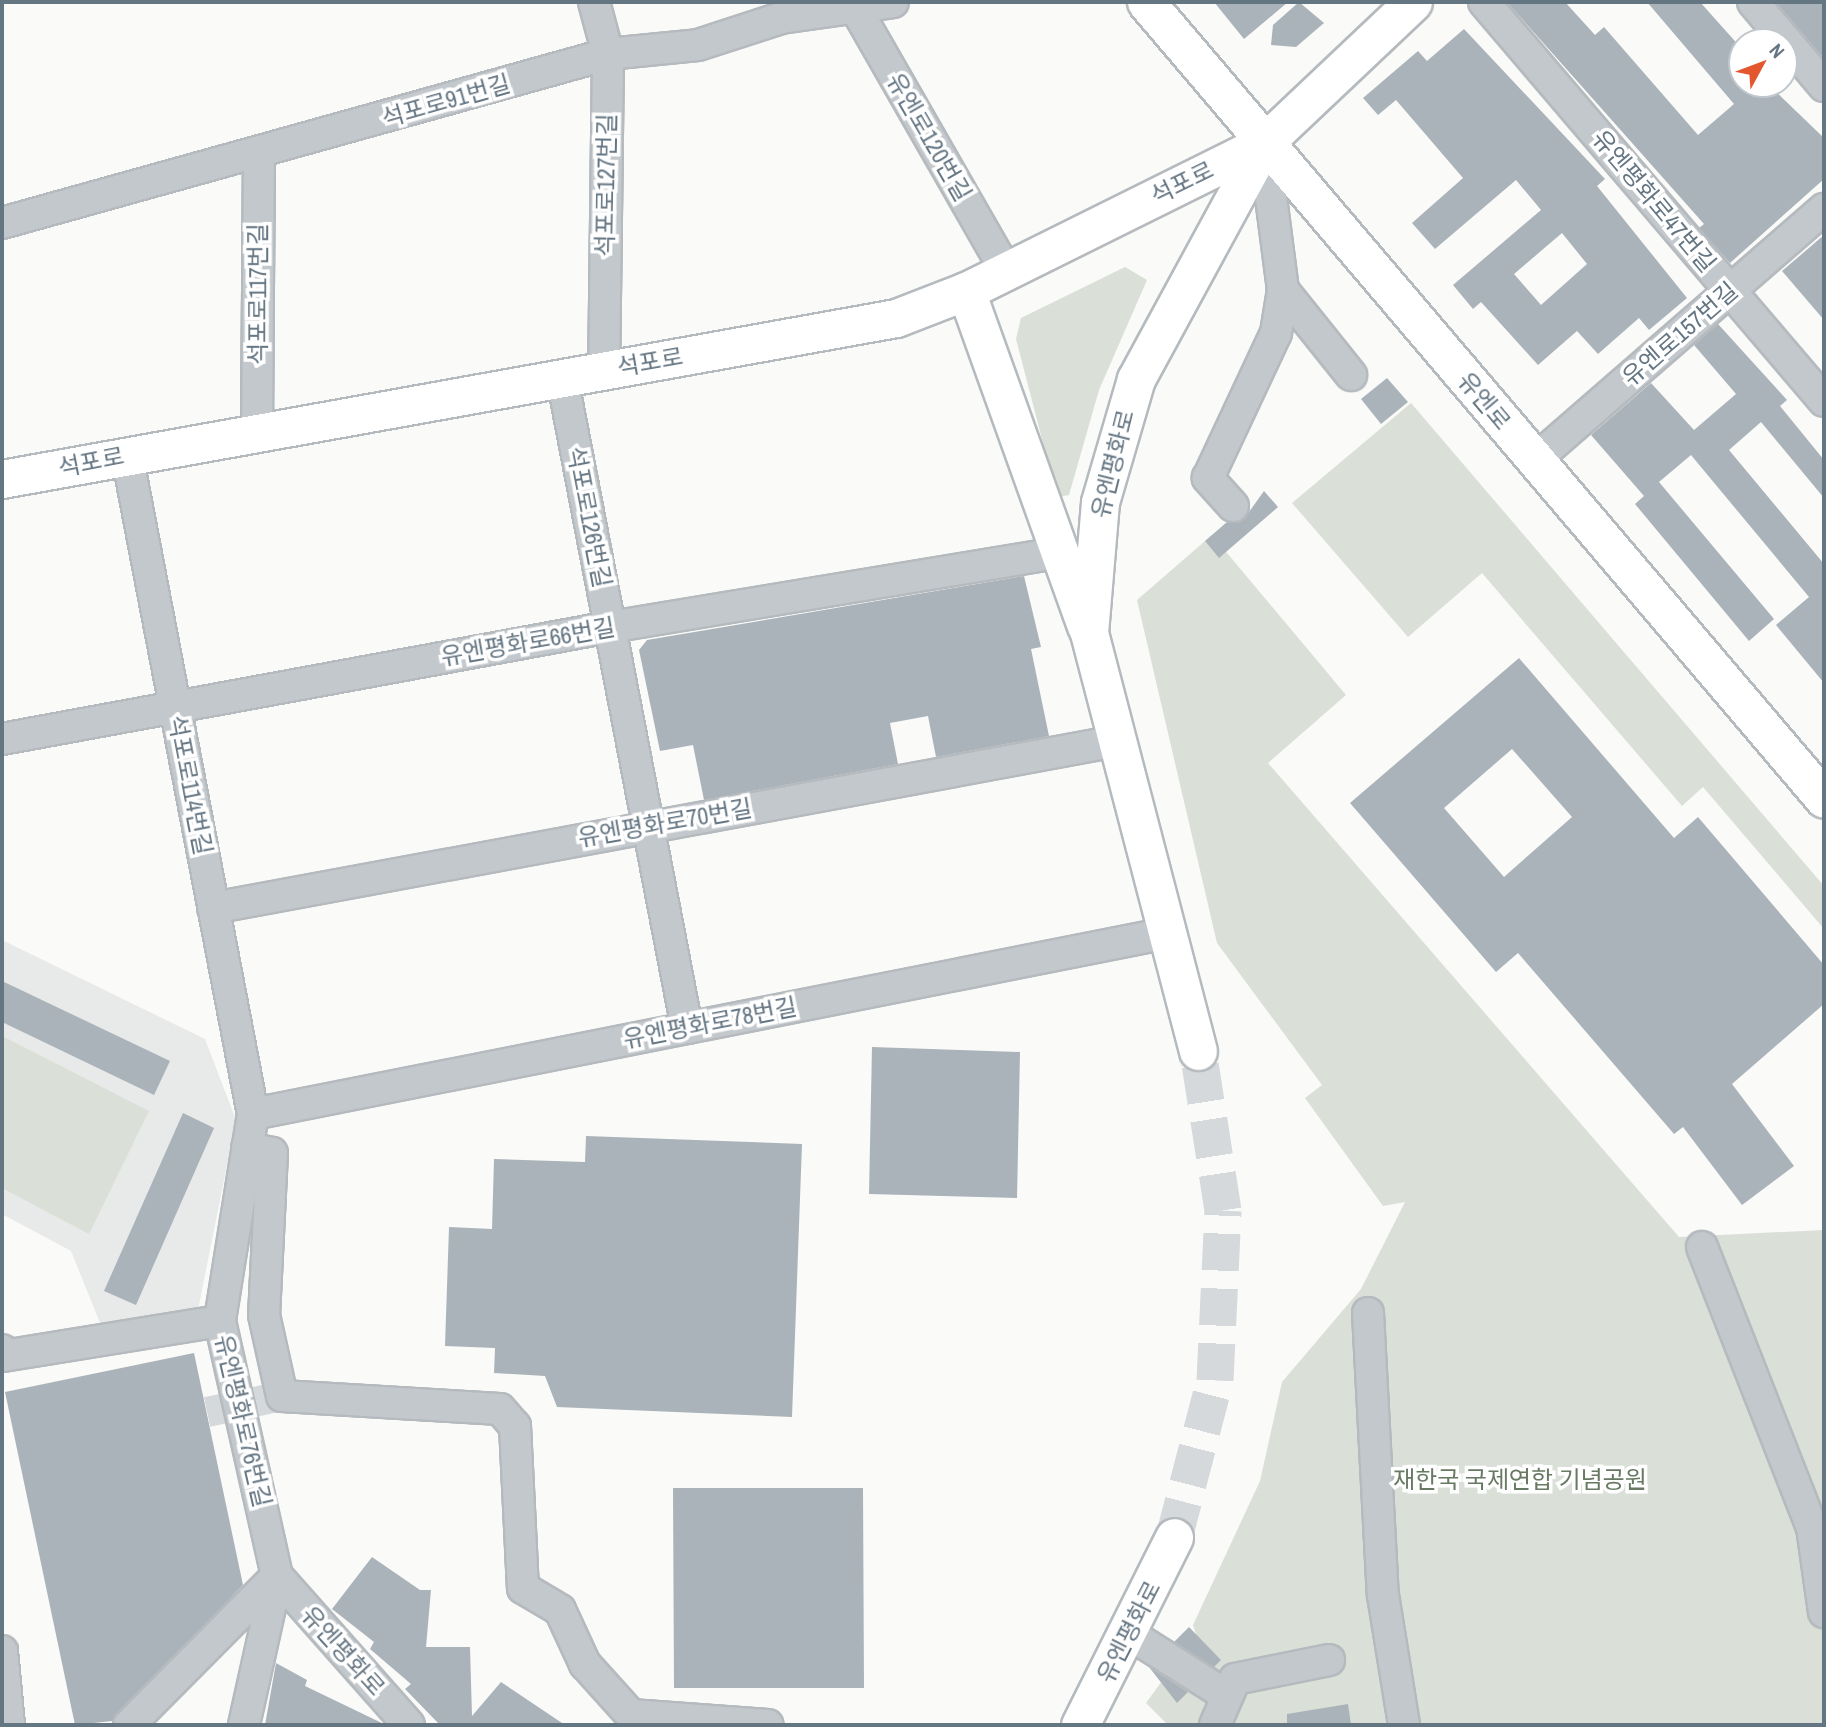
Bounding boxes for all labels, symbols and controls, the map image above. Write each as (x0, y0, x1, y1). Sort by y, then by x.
north arrow (1728, 28, 1798, 98)
text: N (1764, 38, 1791, 63)
street label: 유엔로120번길 (881, 68, 977, 206)
street label: 석포로91번길 (378, 69, 514, 133)
street label: 석포로127번길 (590, 113, 622, 257)
street label: 유엔평화로47번길 (1586, 124, 1722, 278)
street label: 석포로 (1146, 156, 1218, 210)
street label: 석포로117번길 (244, 223, 272, 365)
street label: 유엔로157번길 (1617, 276, 1743, 392)
street label: 석포로 (615, 342, 685, 382)
street label: 유엔로 (1452, 366, 1516, 436)
street label: 유엔평화로 (1086, 407, 1140, 521)
street label: 석포로 (56, 442, 126, 482)
street label: 석포로126번길 (561, 444, 617, 590)
street label: 유엔평화로66번길 (439, 612, 617, 672)
street label: 석포로114번길 (162, 713, 218, 857)
street label: 유엔평화로70번길 (576, 793, 754, 853)
street label: 유엔평화로78번길 (621, 992, 799, 1054)
street label: 유엔평화로76번길 (209, 1332, 277, 1510)
park label: 재한국 국제연합 기념공원 (1393, 1466, 1647, 1494)
street label: 유엔평화로 (1091, 1576, 1167, 1688)
street label: 유엔평화로 (295, 1600, 391, 1702)

